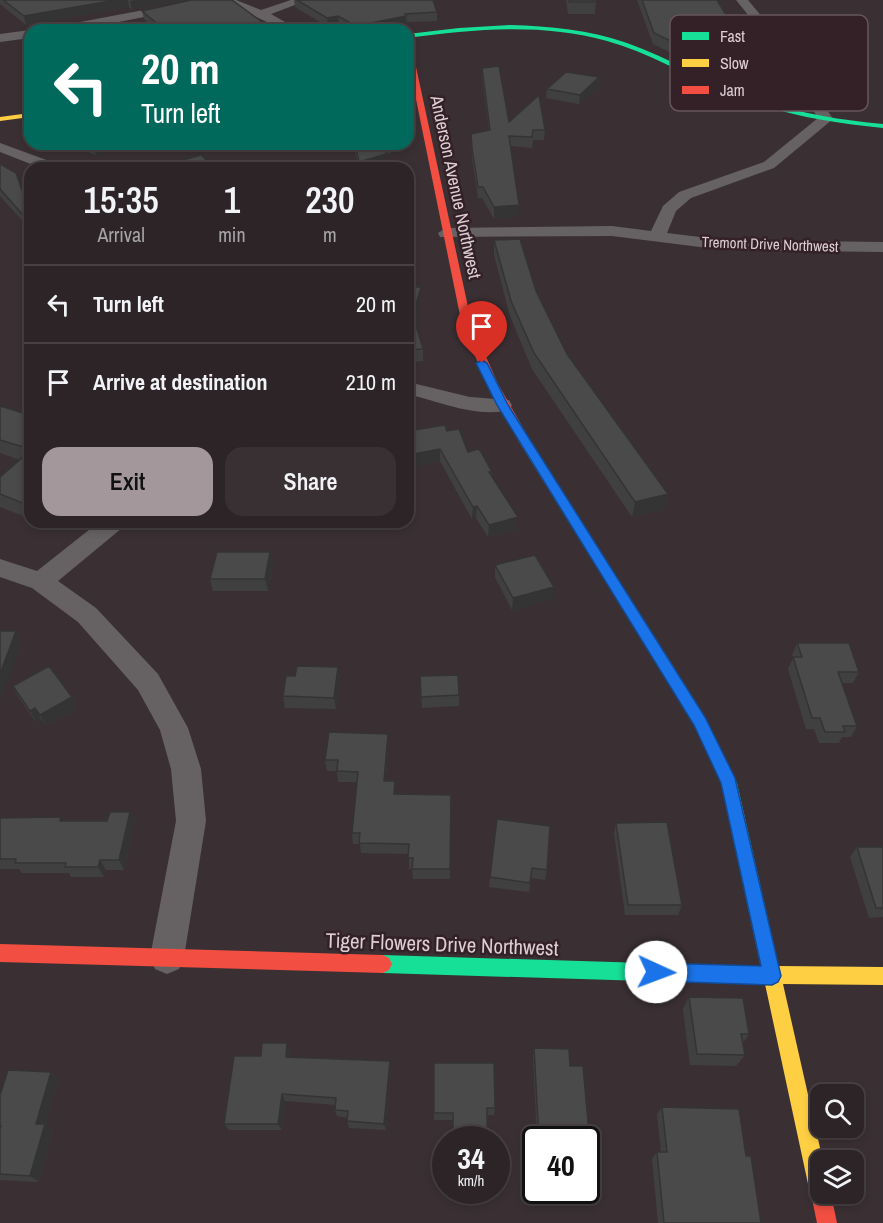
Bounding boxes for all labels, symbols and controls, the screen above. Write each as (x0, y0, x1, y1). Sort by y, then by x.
legend (670, 15, 868, 111)
text: Fast (720, 25, 745, 47)
text: 20 m (141, 41, 220, 97)
icon: left (42, 48, 120, 126)
text: Slow (720, 52, 749, 74)
text: Jam (720, 79, 745, 101)
street label: Anderson Avenue Northwest (424, 92, 488, 281)
text: Turn left (141, 95, 220, 131)
text: 15:35 (84, 176, 159, 224)
text: 1 (224, 176, 240, 224)
text: 230 (305, 176, 354, 224)
text: Arrival (97, 221, 145, 248)
text: min (218, 221, 246, 248)
text: m (323, 221, 337, 248)
street label: Tremont Drive Northwest (701, 231, 839, 257)
icon: left (42, 288, 75, 321)
text: Turn left (93, 289, 164, 319)
text: 20 m (356, 289, 396, 319)
pin (456, 301, 507, 363)
icon: arrive (465, 310, 498, 343)
icon: arrive (42, 366, 75, 399)
text: Arrive at destination (93, 367, 267, 397)
text: 210 m (346, 367, 396, 397)
button: Exit (42, 447, 213, 516)
button: Share (225, 447, 396, 516)
street label: Tiger Flowers Drive Northwest (325, 925, 559, 963)
position arrow (624, 940, 688, 1004)
map controls (810, 1084, 864, 1204)
button: search (810, 1084, 864, 1138)
speed limit sign: 40 (522, 1126, 600, 1204)
text: 34 (457, 1138, 485, 1178)
button: layers (810, 1150, 864, 1204)
text: km/h (458, 1170, 484, 1191)

